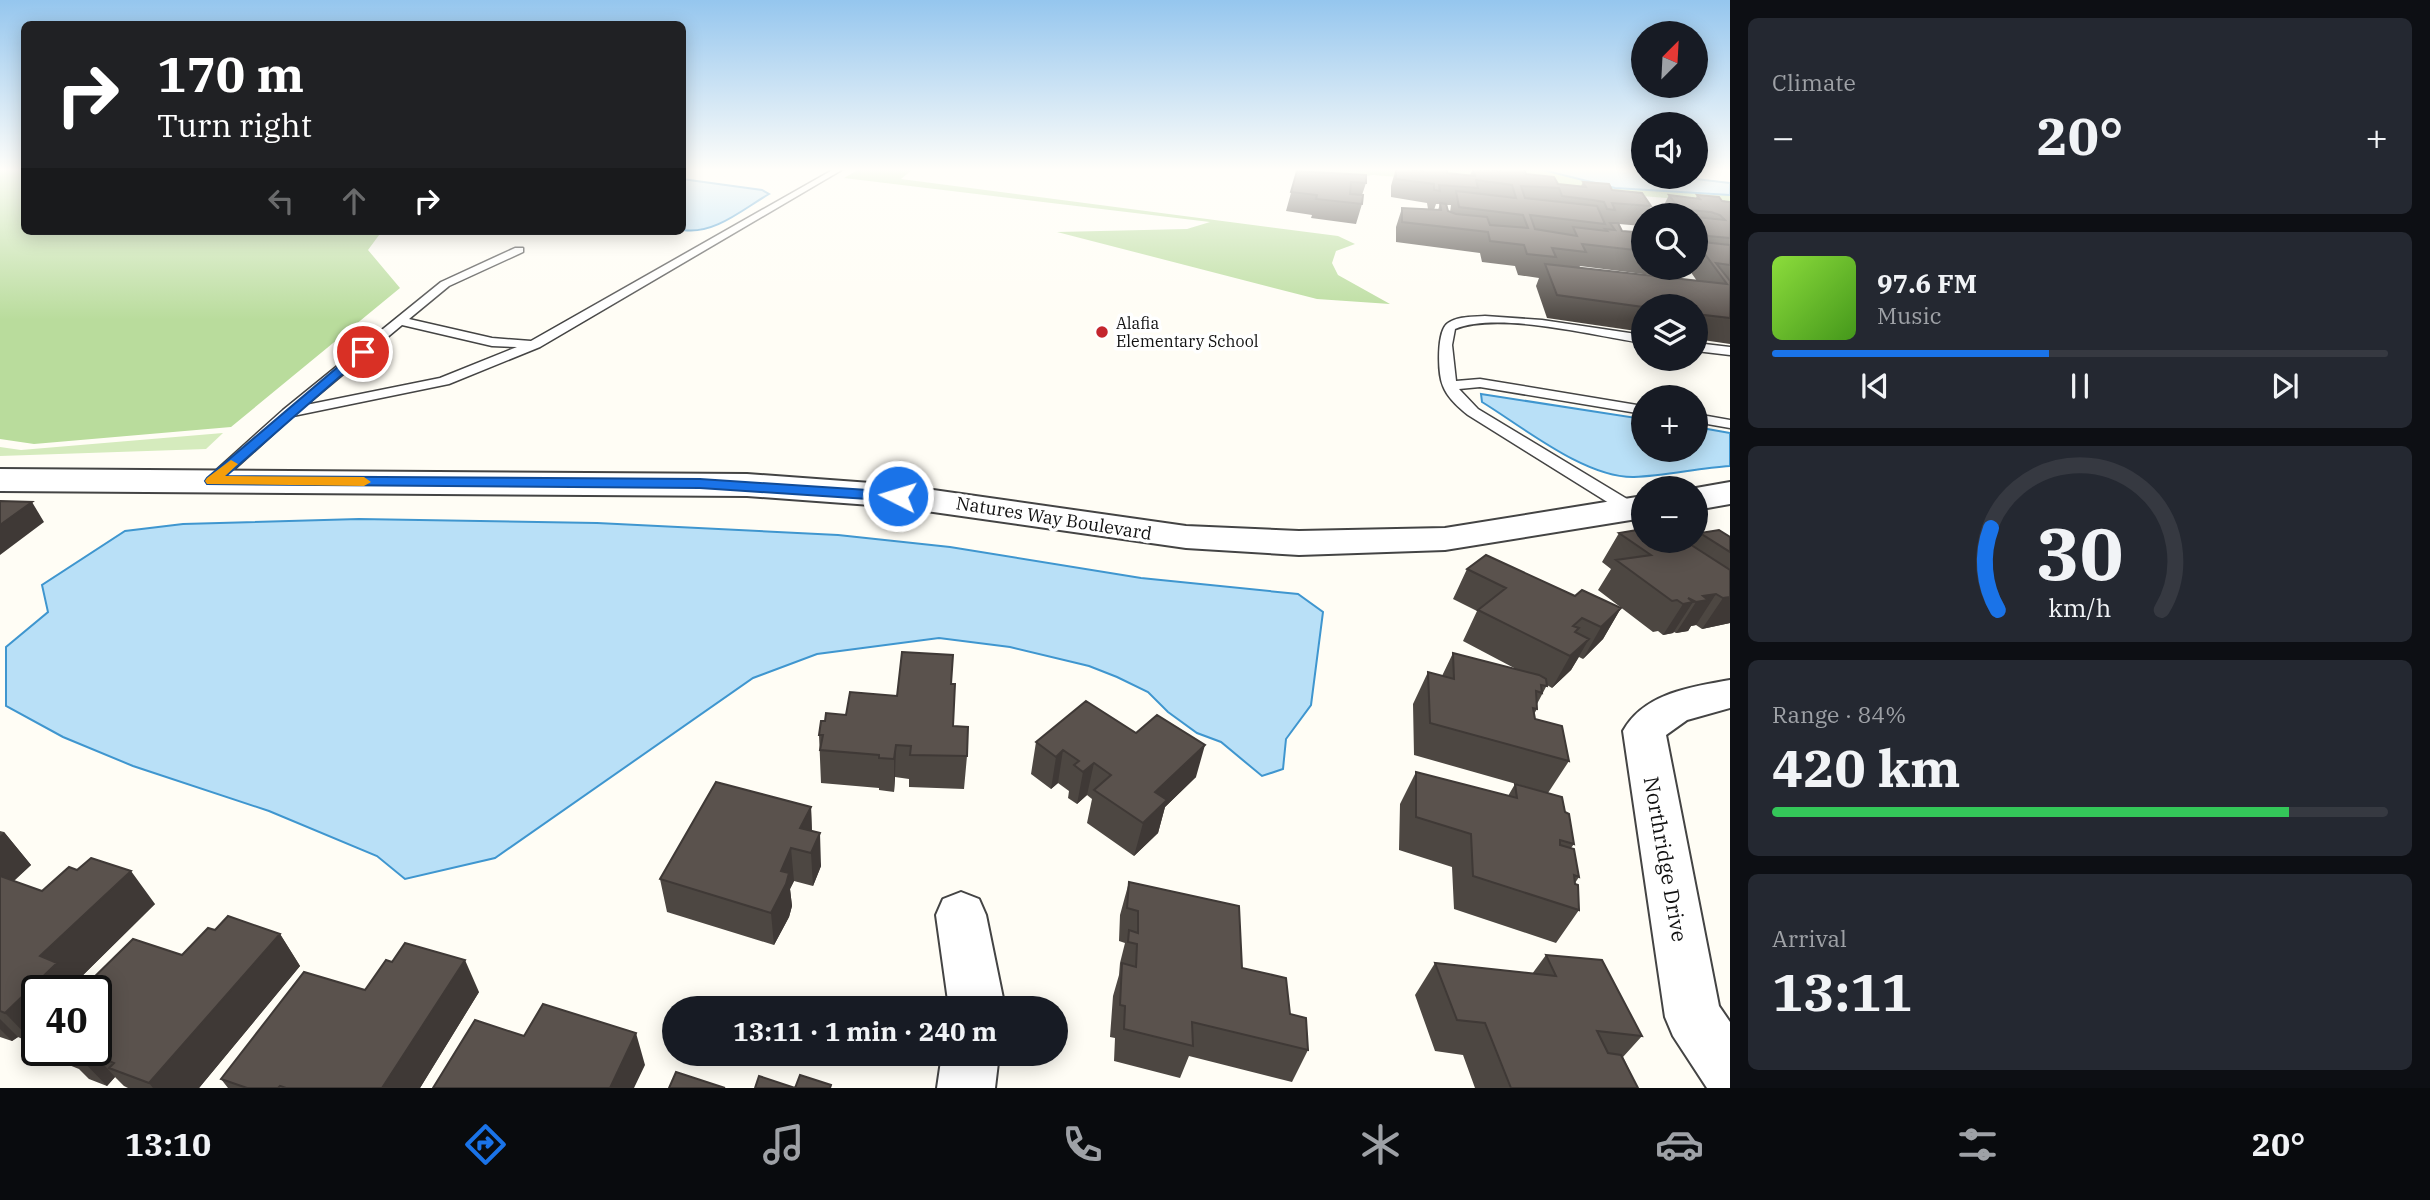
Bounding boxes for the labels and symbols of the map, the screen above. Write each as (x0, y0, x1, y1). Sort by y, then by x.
north arrow (1631, 21, 1708, 98)
place label: Alafia Elementary School (1116, 313, 1259, 351)
pin (333, 322, 393, 382)
marker: Alafia Elementary School (1094, 324, 1110, 340)
position arrow (861, 459, 935, 533)
street label: Natures Way Boulevard (954, 491, 1154, 545)
street label: Northridge Drive (1638, 774, 1694, 944)
speed limit sign: 40 (21, 975, 112, 1066)

